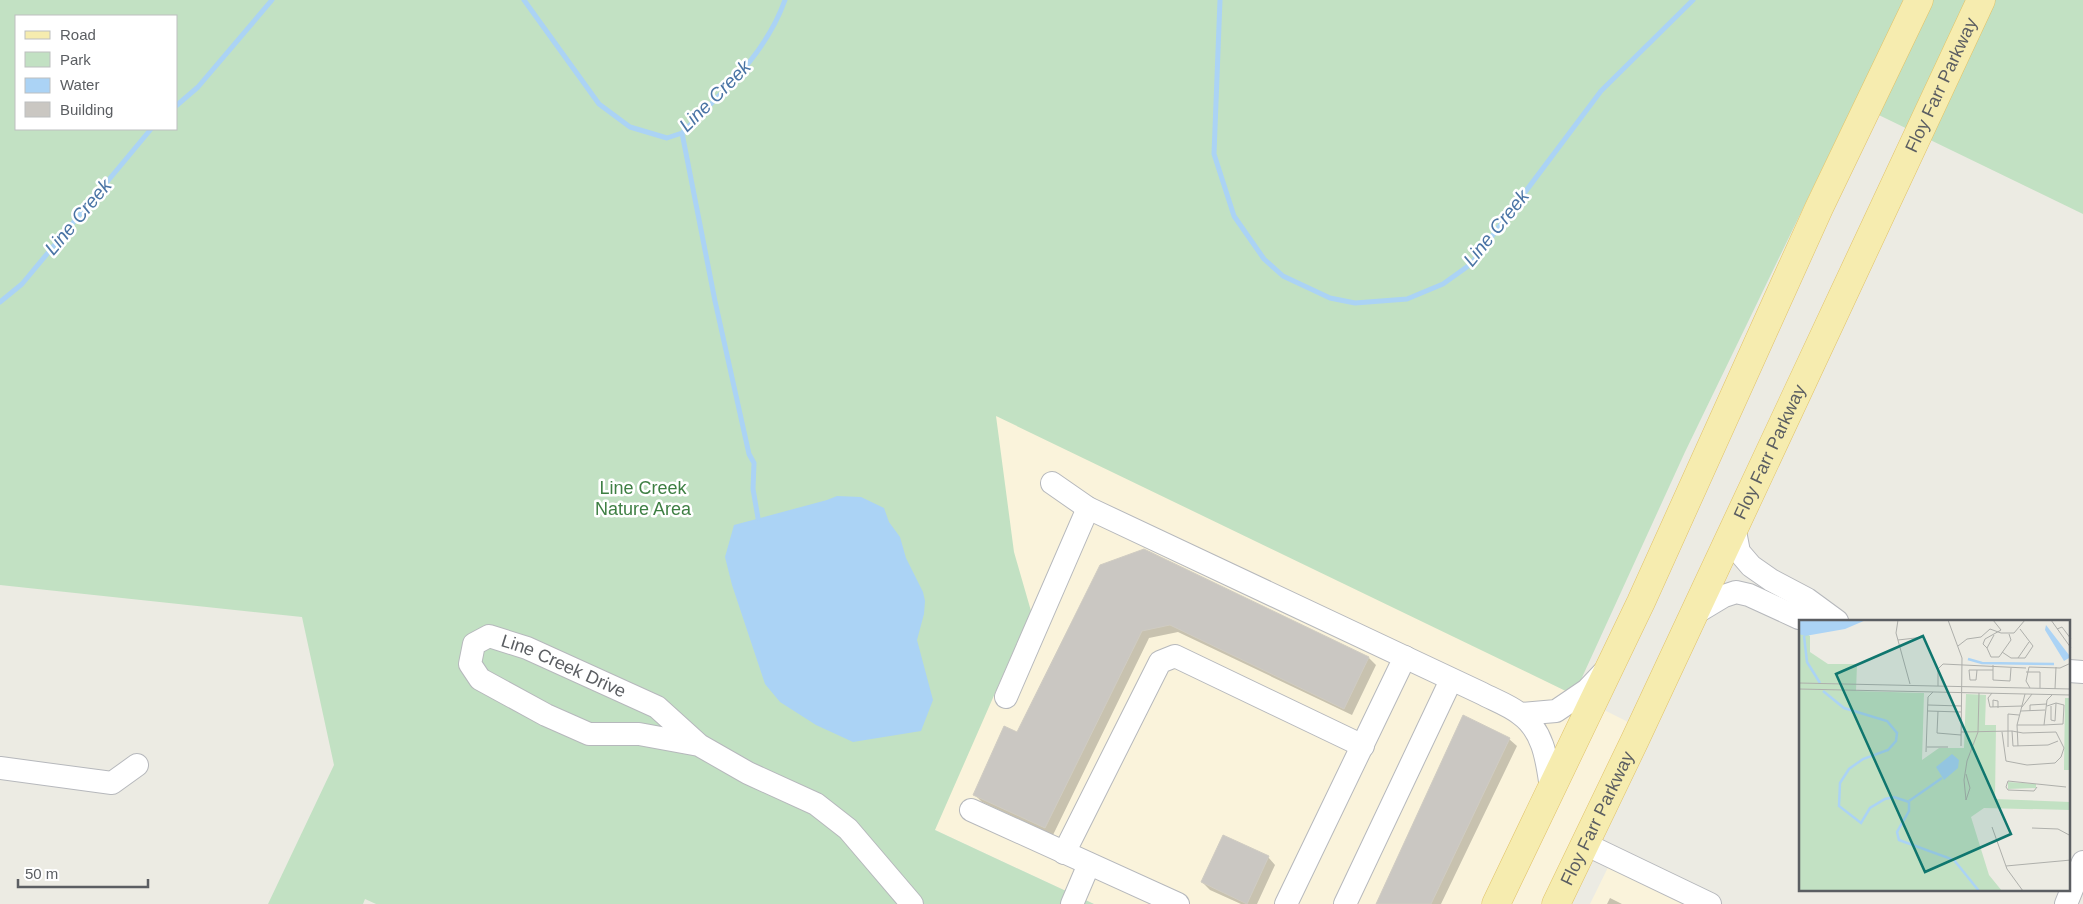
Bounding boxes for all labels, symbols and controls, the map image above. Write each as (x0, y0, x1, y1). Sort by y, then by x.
legend (15, 15, 178, 130)
street label: Floy Farr Parkway (1901, 15, 1981, 156)
text: Road (60, 26, 96, 43)
text: Park (60, 51, 91, 68)
water label: Line Creek (675, 55, 756, 136)
text: Water (60, 76, 99, 93)
text: Building (60, 101, 113, 118)
water label: Line Creek (40, 174, 117, 259)
water label: Line Creek (1459, 185, 1534, 270)
street label: Floy Farr Parkway (1730, 382, 1810, 522)
park label: Line Creek Nature Area (595, 478, 692, 519)
inset map (1799, 620, 2070, 892)
street label: Line Creek Drive (499, 630, 629, 702)
street label: Floy Farr Parkway (1557, 748, 1638, 889)
scale bar (18, 856, 148, 888)
text: 50 m (25, 865, 58, 882)

